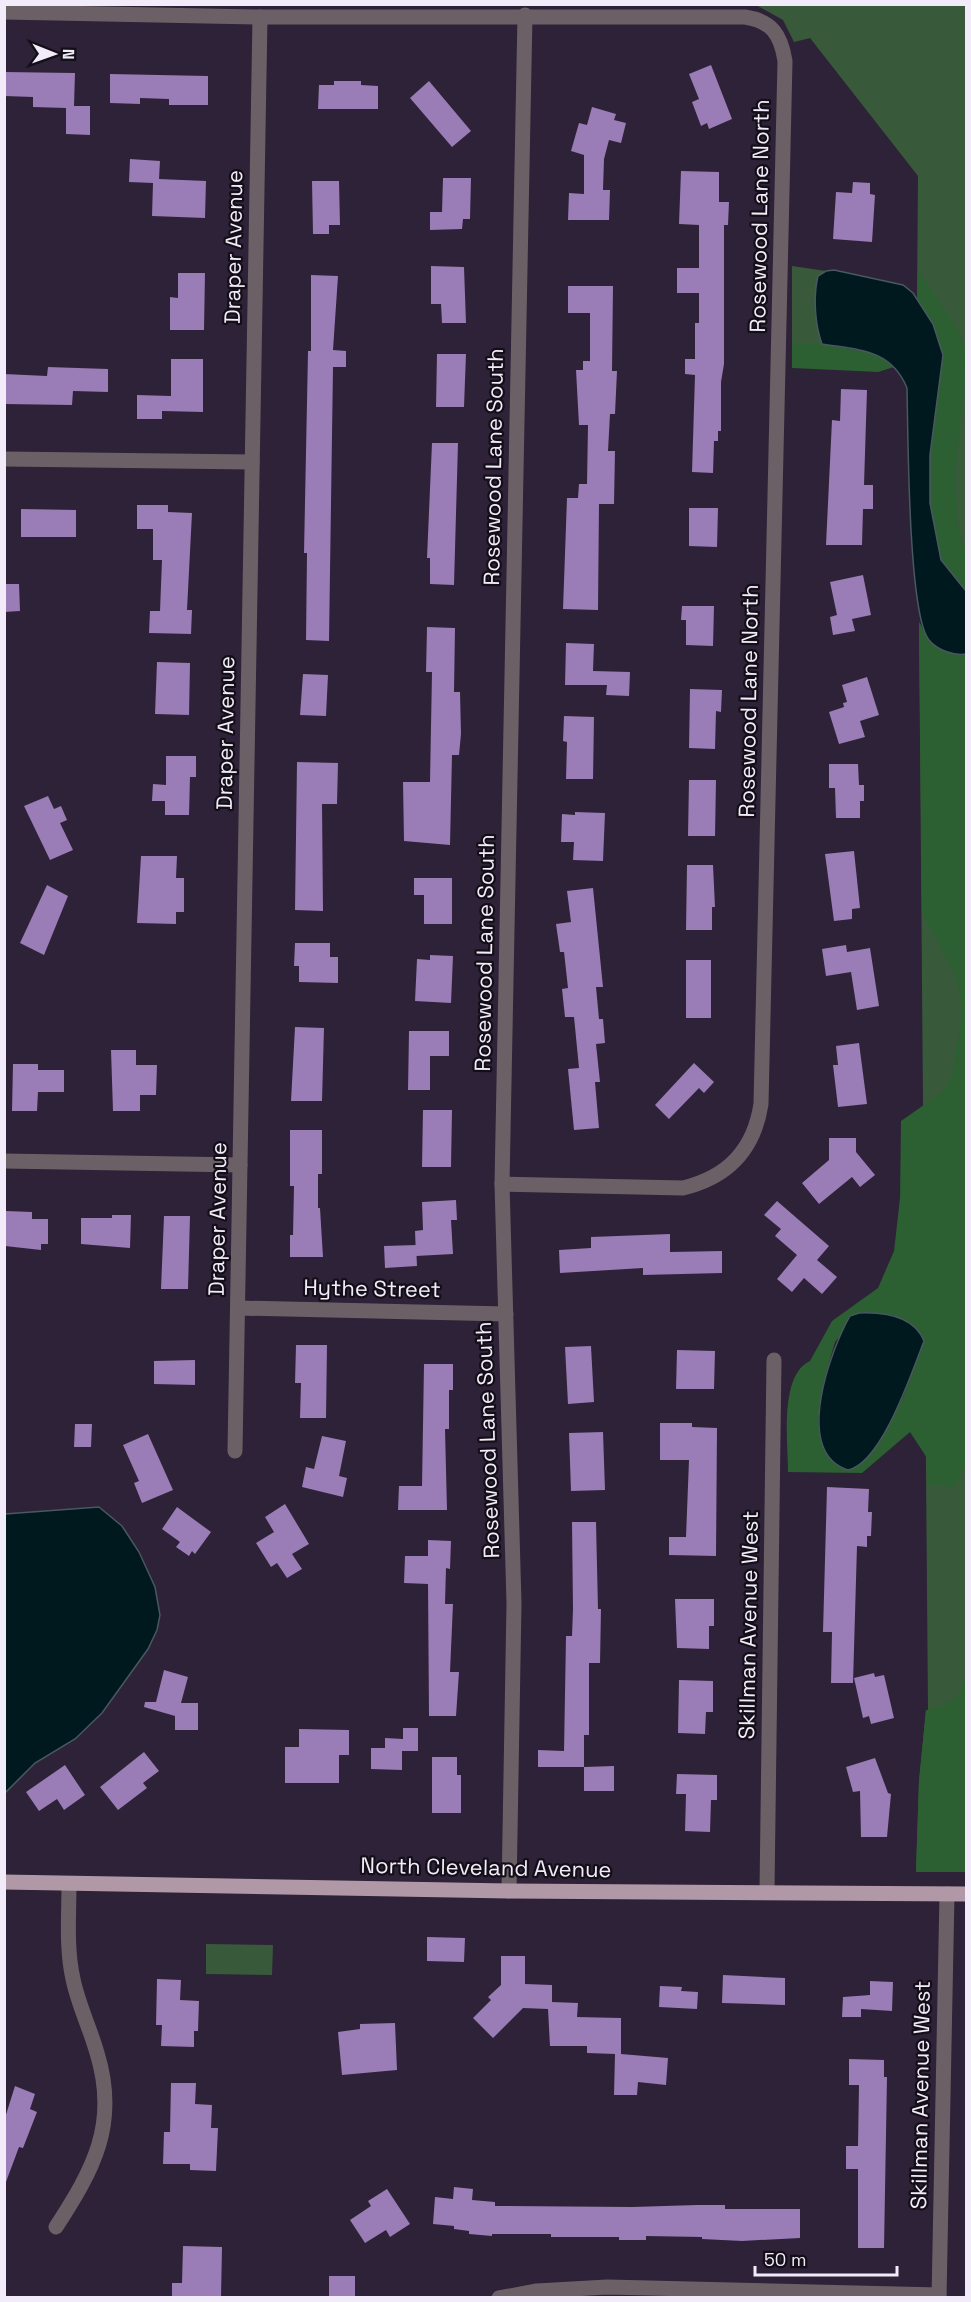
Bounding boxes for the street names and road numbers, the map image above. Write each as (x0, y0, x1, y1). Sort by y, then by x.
street label: Rosewood Lane North (743, 99, 775, 333)
street label: Draper Avenue (218, 170, 248, 324)
street label: Rosewood Lane South (477, 348, 509, 586)
street label: Rosewood Lane North (732, 584, 764, 818)
street label: Draper Avenue (210, 656, 240, 810)
street label: Rosewood Lane South (468, 834, 500, 1072)
street label: Draper Avenue (202, 1142, 232, 1296)
street label: Hythe Street (303, 1273, 441, 1303)
street label: Rosewood Lane South (469, 1321, 505, 1559)
street label: Skillman Avenue West (732, 1511, 764, 1739)
street label: North Cleveland Avenue (360, 1851, 612, 1883)
street label: Skillman Avenue West (904, 1981, 936, 2209)

